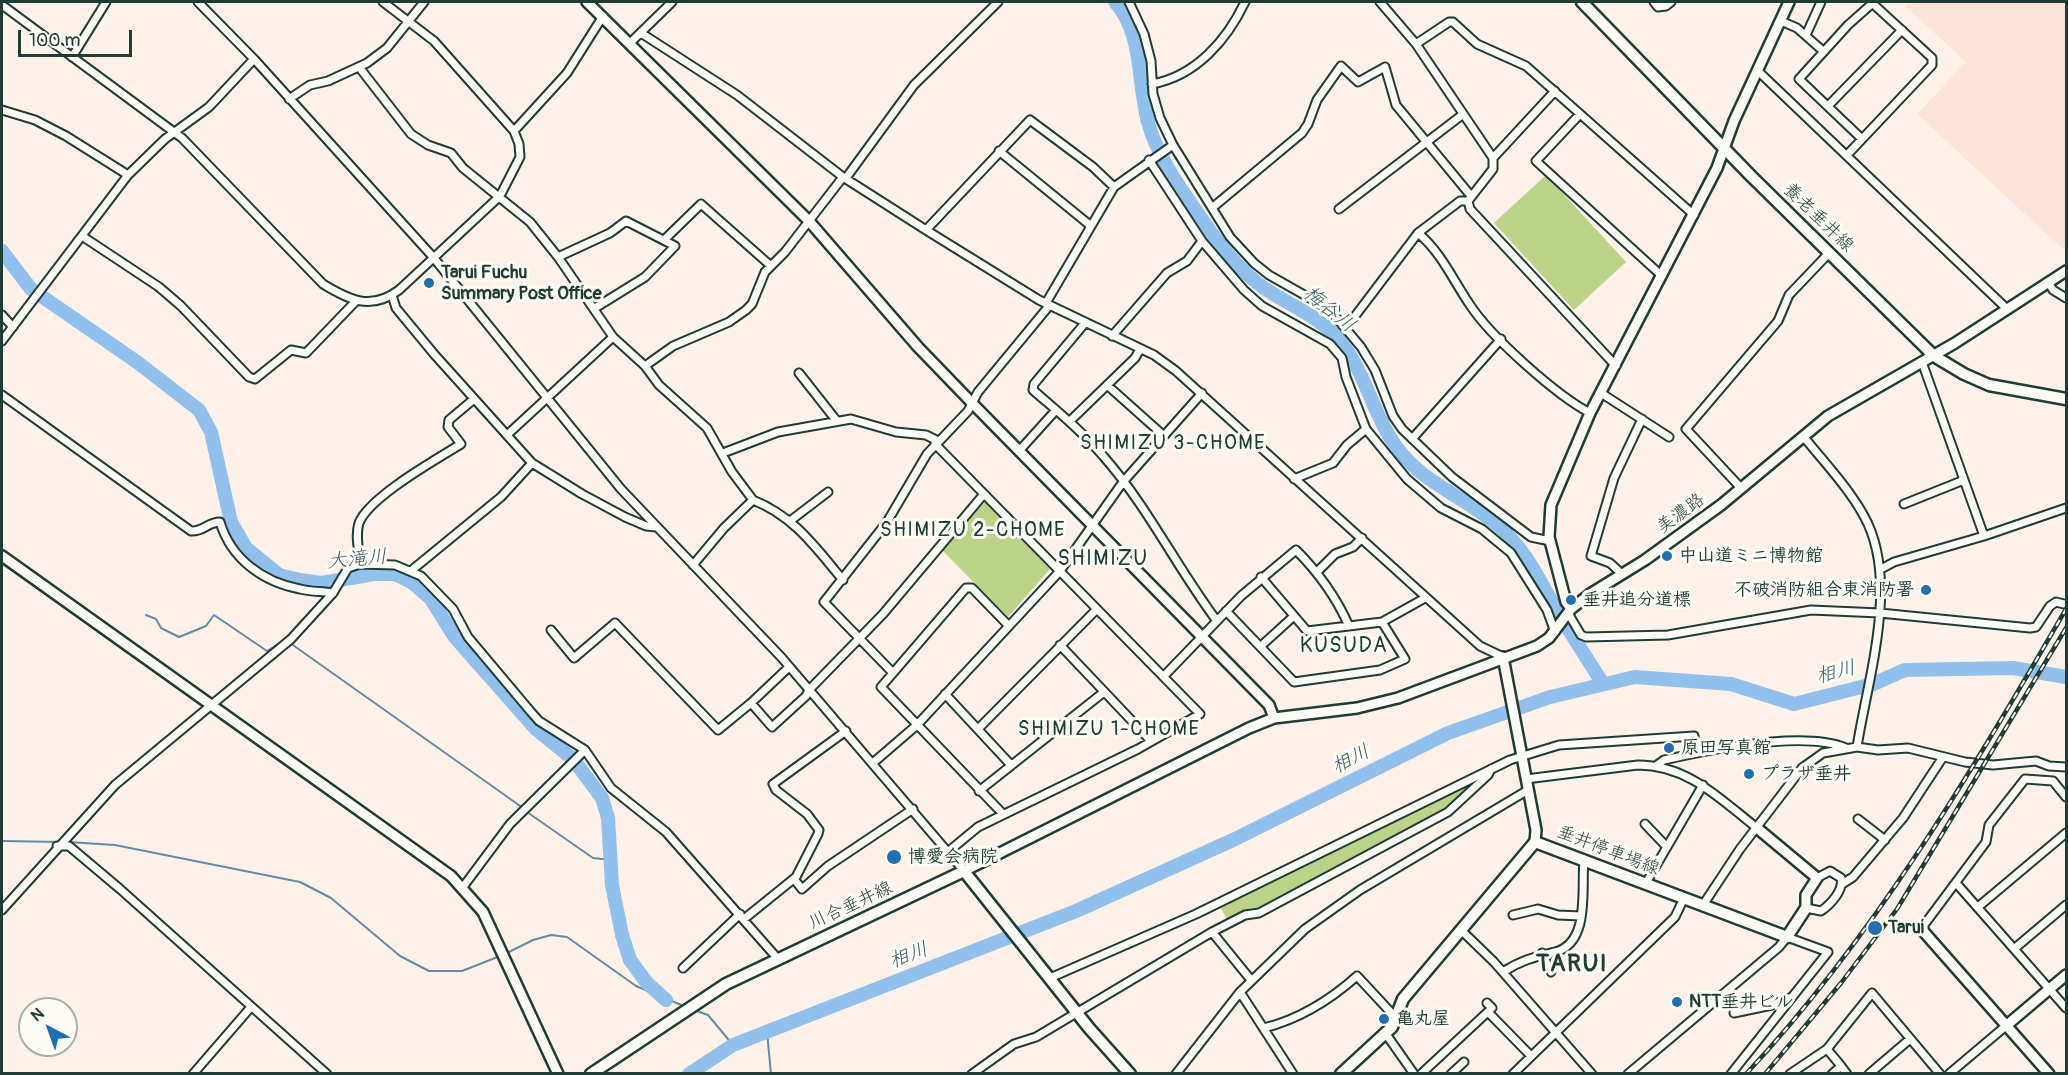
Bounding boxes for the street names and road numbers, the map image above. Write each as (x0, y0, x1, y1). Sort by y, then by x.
street label: 養老垂井線 (1778, 179, 1858, 257)
street label: 美濃路 (1653, 489, 1709, 539)
street label: 垂井停車場線 (1554, 822, 1662, 880)
street label: 川合垂井線 (806, 877, 896, 935)

